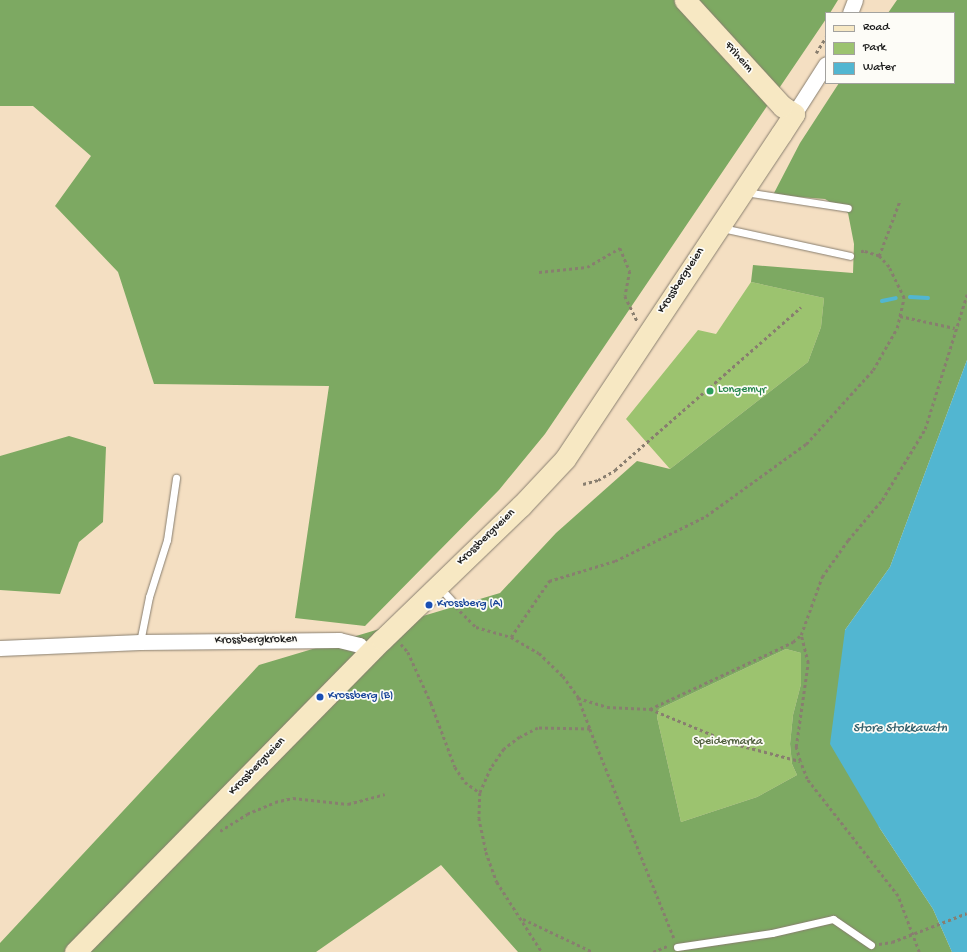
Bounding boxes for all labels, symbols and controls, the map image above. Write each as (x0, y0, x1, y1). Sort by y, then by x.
legend (825, 12, 955, 84)
text: Road (863, 21, 889, 35)
street label: Friheim (720, 40, 756, 76)
text: Park (863, 41, 886, 55)
text: Water (863, 61, 895, 75)
street label: Krossbergveien (655, 245, 709, 317)
place label: Longemyr (718, 384, 766, 398)
marker: Longemyr (705, 386, 715, 396)
street label: Krossbergveien (455, 507, 519, 569)
place label: Krossberg (A) (437, 598, 503, 612)
marker: Krossberg (A) (424, 600, 434, 610)
street label: Krossbergkroken (215, 633, 297, 649)
place label: Krossberg (B) (328, 690, 393, 704)
marker: Krossberg (B) (315, 692, 325, 702)
water label: Store Stokkavatn (853, 721, 947, 737)
street label: Krossbergveien (227, 735, 289, 799)
park label: Speidermarka (693, 736, 763, 750)

